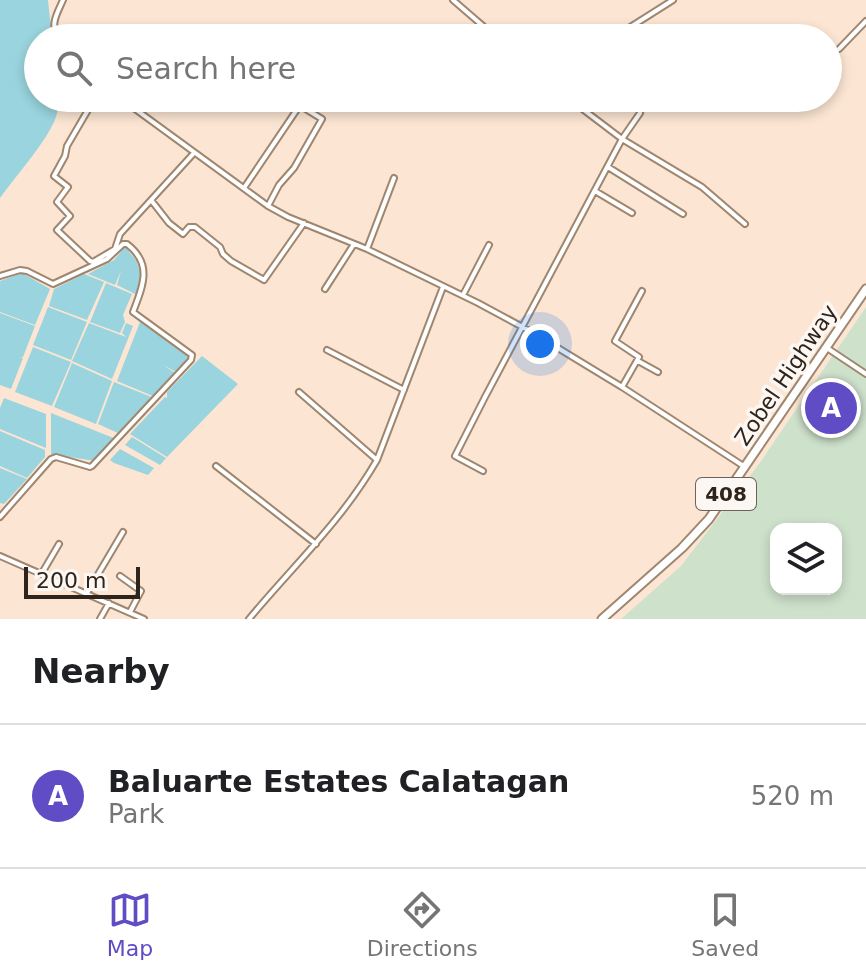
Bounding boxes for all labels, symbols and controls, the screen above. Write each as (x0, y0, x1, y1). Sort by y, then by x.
search box (24, 24, 842, 112)
icon: search (52, 46, 96, 90)
text: Search here (116, 51, 296, 86)
street label: Zobel Highway (730, 300, 842, 450)
your location (520, 324, 560, 364)
pin: A (805, 378, 857, 438)
road number: 408 (696, 478, 756, 510)
map controls (770, 523, 842, 595)
button: layers (770, 523, 842, 595)
scale bar (24, 563, 140, 599)
text: 200 m (36, 568, 106, 593)
text: Nearby (32, 651, 170, 691)
text: Baluarte Estates Calatagan (108, 764, 569, 799)
text: A (48, 781, 68, 811)
text: 520 m (751, 781, 834, 811)
text: Park (108, 799, 164, 829)
tab: Map (107, 888, 153, 961)
tab: Directions (367, 888, 478, 961)
tab: Saved (691, 888, 759, 961)

